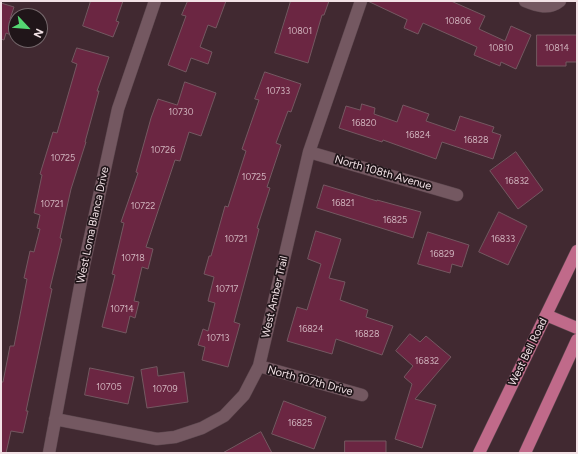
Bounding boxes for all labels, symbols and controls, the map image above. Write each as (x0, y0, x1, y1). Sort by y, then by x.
north arrow (8, 8, 48, 48)
house number: 10806 (445, 16, 471, 26)
text: N (31, 26, 46, 40)
house number: 10801 (288, 26, 312, 36)
house number: 10810 (489, 43, 513, 53)
house number: 10814 (545, 43, 569, 53)
house number: 10733 (266, 86, 290, 96)
house number: 10730 (169, 107, 193, 117)
house number: 16820 (351, 118, 377, 128)
house number: 16824 (406, 130, 430, 140)
house number: 16828 (464, 135, 488, 145)
house number: 10726 (151, 145, 175, 155)
house number: 10725 (51, 153, 75, 163)
street label: North 108th Avenue (333, 153, 433, 193)
street label: West Loma Blanca Drive (74, 166, 112, 284)
house number: 10725 (242, 172, 266, 182)
house number: 16832 (505, 176, 529, 186)
house number: 16821 (331, 198, 355, 208)
house number: 10721 (40, 199, 64, 209)
house number: 10722 (131, 201, 155, 211)
house number: 16825 (383, 215, 407, 225)
house number: 10721 (224, 234, 248, 244)
house number: 16833 (491, 234, 515, 244)
house number: 16829 (430, 249, 454, 259)
house number: 10718 (121, 253, 145, 263)
street label: West Amber Trail (259, 255, 291, 339)
house number: 10717 (216, 284, 238, 294)
house number: 10714 (110, 304, 134, 314)
street label: West Bell Road (506, 316, 550, 388)
house number: 16824 (299, 324, 323, 334)
house number: 16828 (355, 329, 379, 339)
house number: 10713 (207, 333, 229, 343)
house number: 16832 (415, 356, 439, 366)
street label: North 107th Drive (266, 363, 354, 399)
house number: 10705 (96, 382, 122, 392)
house number: 10709 (152, 384, 178, 394)
house number: 16825 (288, 418, 312, 428)

